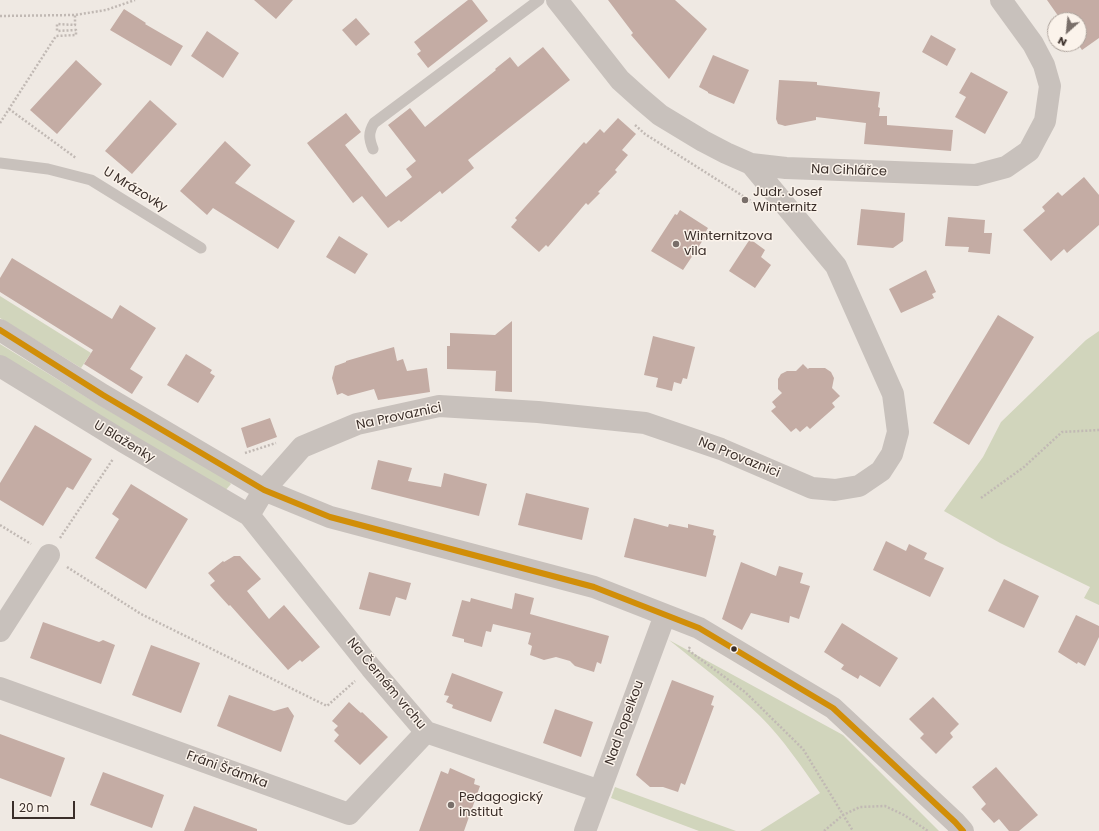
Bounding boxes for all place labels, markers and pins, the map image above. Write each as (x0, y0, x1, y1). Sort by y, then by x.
place label: Judr. Josef Winternitz (753, 185, 822, 216)
marker: Judr. Josef Winternitz (740, 195, 750, 205)
place label: Winternitzova vila (684, 229, 772, 260)
marker: Winternitzova vila (671, 239, 681, 249)
unlabelled marker (729, 644, 739, 654)
place label: Pedagogický institut (459, 790, 543, 821)
marker: Pedagogický institut (446, 800, 456, 810)

